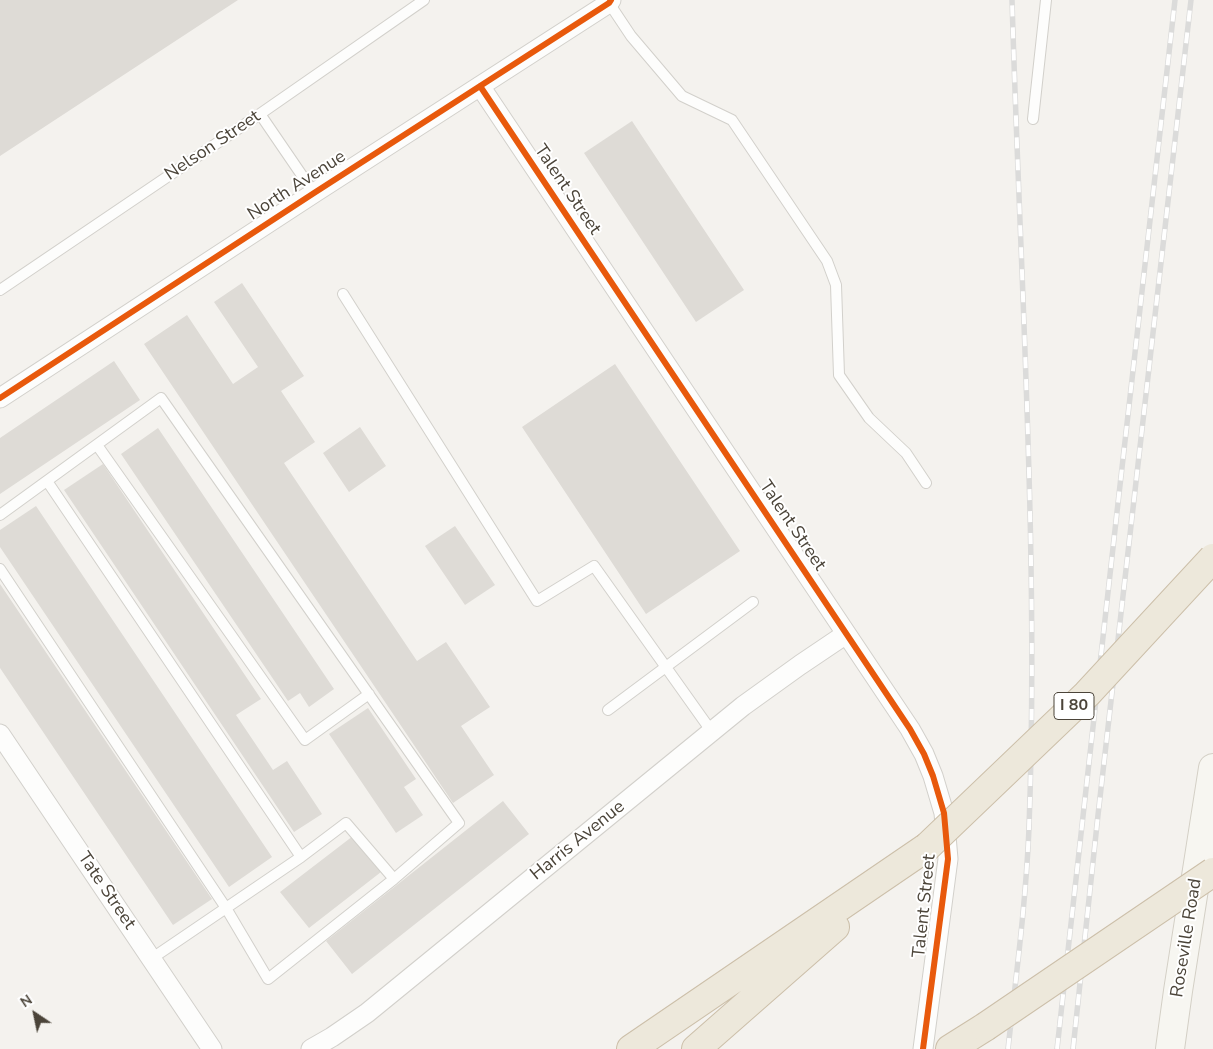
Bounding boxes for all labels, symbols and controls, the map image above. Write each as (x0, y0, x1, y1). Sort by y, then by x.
street label: Nelson Street (161, 106, 265, 186)
street label: Talent Street (529, 141, 605, 239)
street label: North Avenue (244, 146, 350, 226)
street label: Talent Street (754, 477, 830, 575)
road number: I 80 (1054, 692, 1094, 719)
street label: Harris Avenue (527, 796, 629, 886)
street label: Tate Street (72, 848, 140, 934)
street label: Talent Street (909, 853, 941, 959)
street label: Roseville Road (1167, 877, 1207, 999)
north arrow (10, 989, 60, 1039)
text: N (17, 990, 36, 1012)

